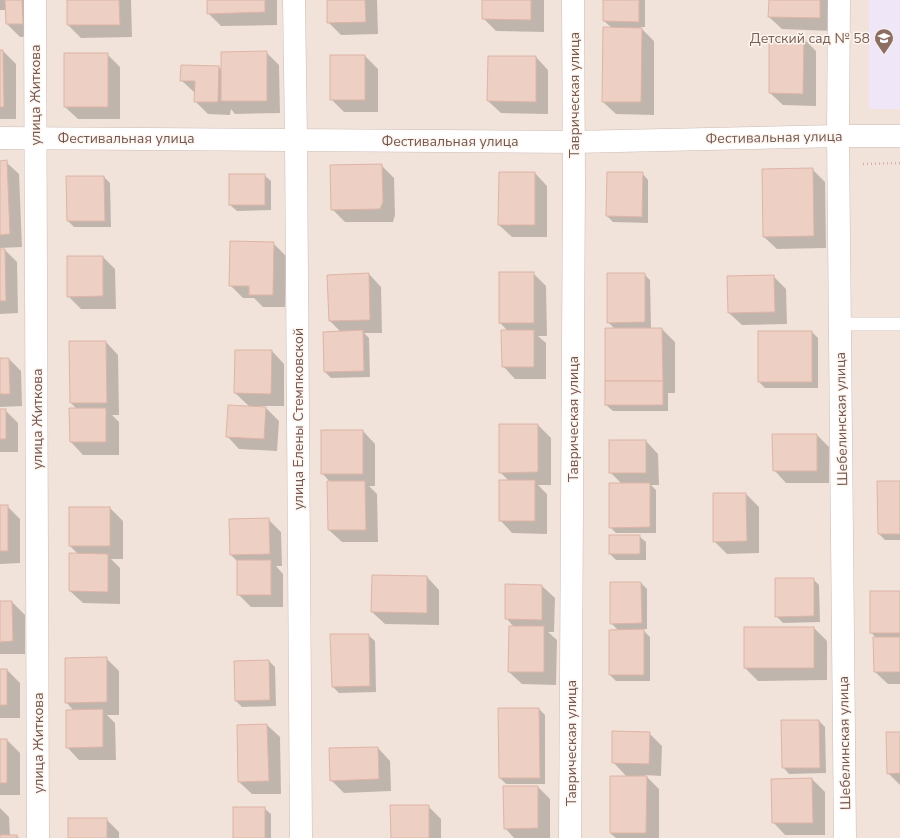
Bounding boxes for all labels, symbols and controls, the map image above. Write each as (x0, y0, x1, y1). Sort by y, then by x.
school or university icon: Детский сад № 58 (873, 27, 895, 55)
place label: Детский сад № 58 (750, 29, 870, 48)
street label: Таврическая улица (565, 32, 584, 158)
street label: улица Житкова (26, 44, 45, 146)
street label: Фестивальная улица (705, 127, 843, 148)
street label: Фестивальная улица (57, 129, 195, 148)
street label: Фестивальная улица (381, 132, 519, 151)
street label: улица Елены Стемпковской (289, 328, 308, 510)
street label: Шебелинская улица (831, 352, 852, 486)
street label: Таврическая улица (564, 356, 583, 482)
street label: улица Житкова (28, 368, 47, 470)
street label: Шебелинская улица (834, 676, 855, 810)
street label: Таврическая улица (562, 680, 581, 806)
street label: улица Житкова (29, 692, 48, 794)

